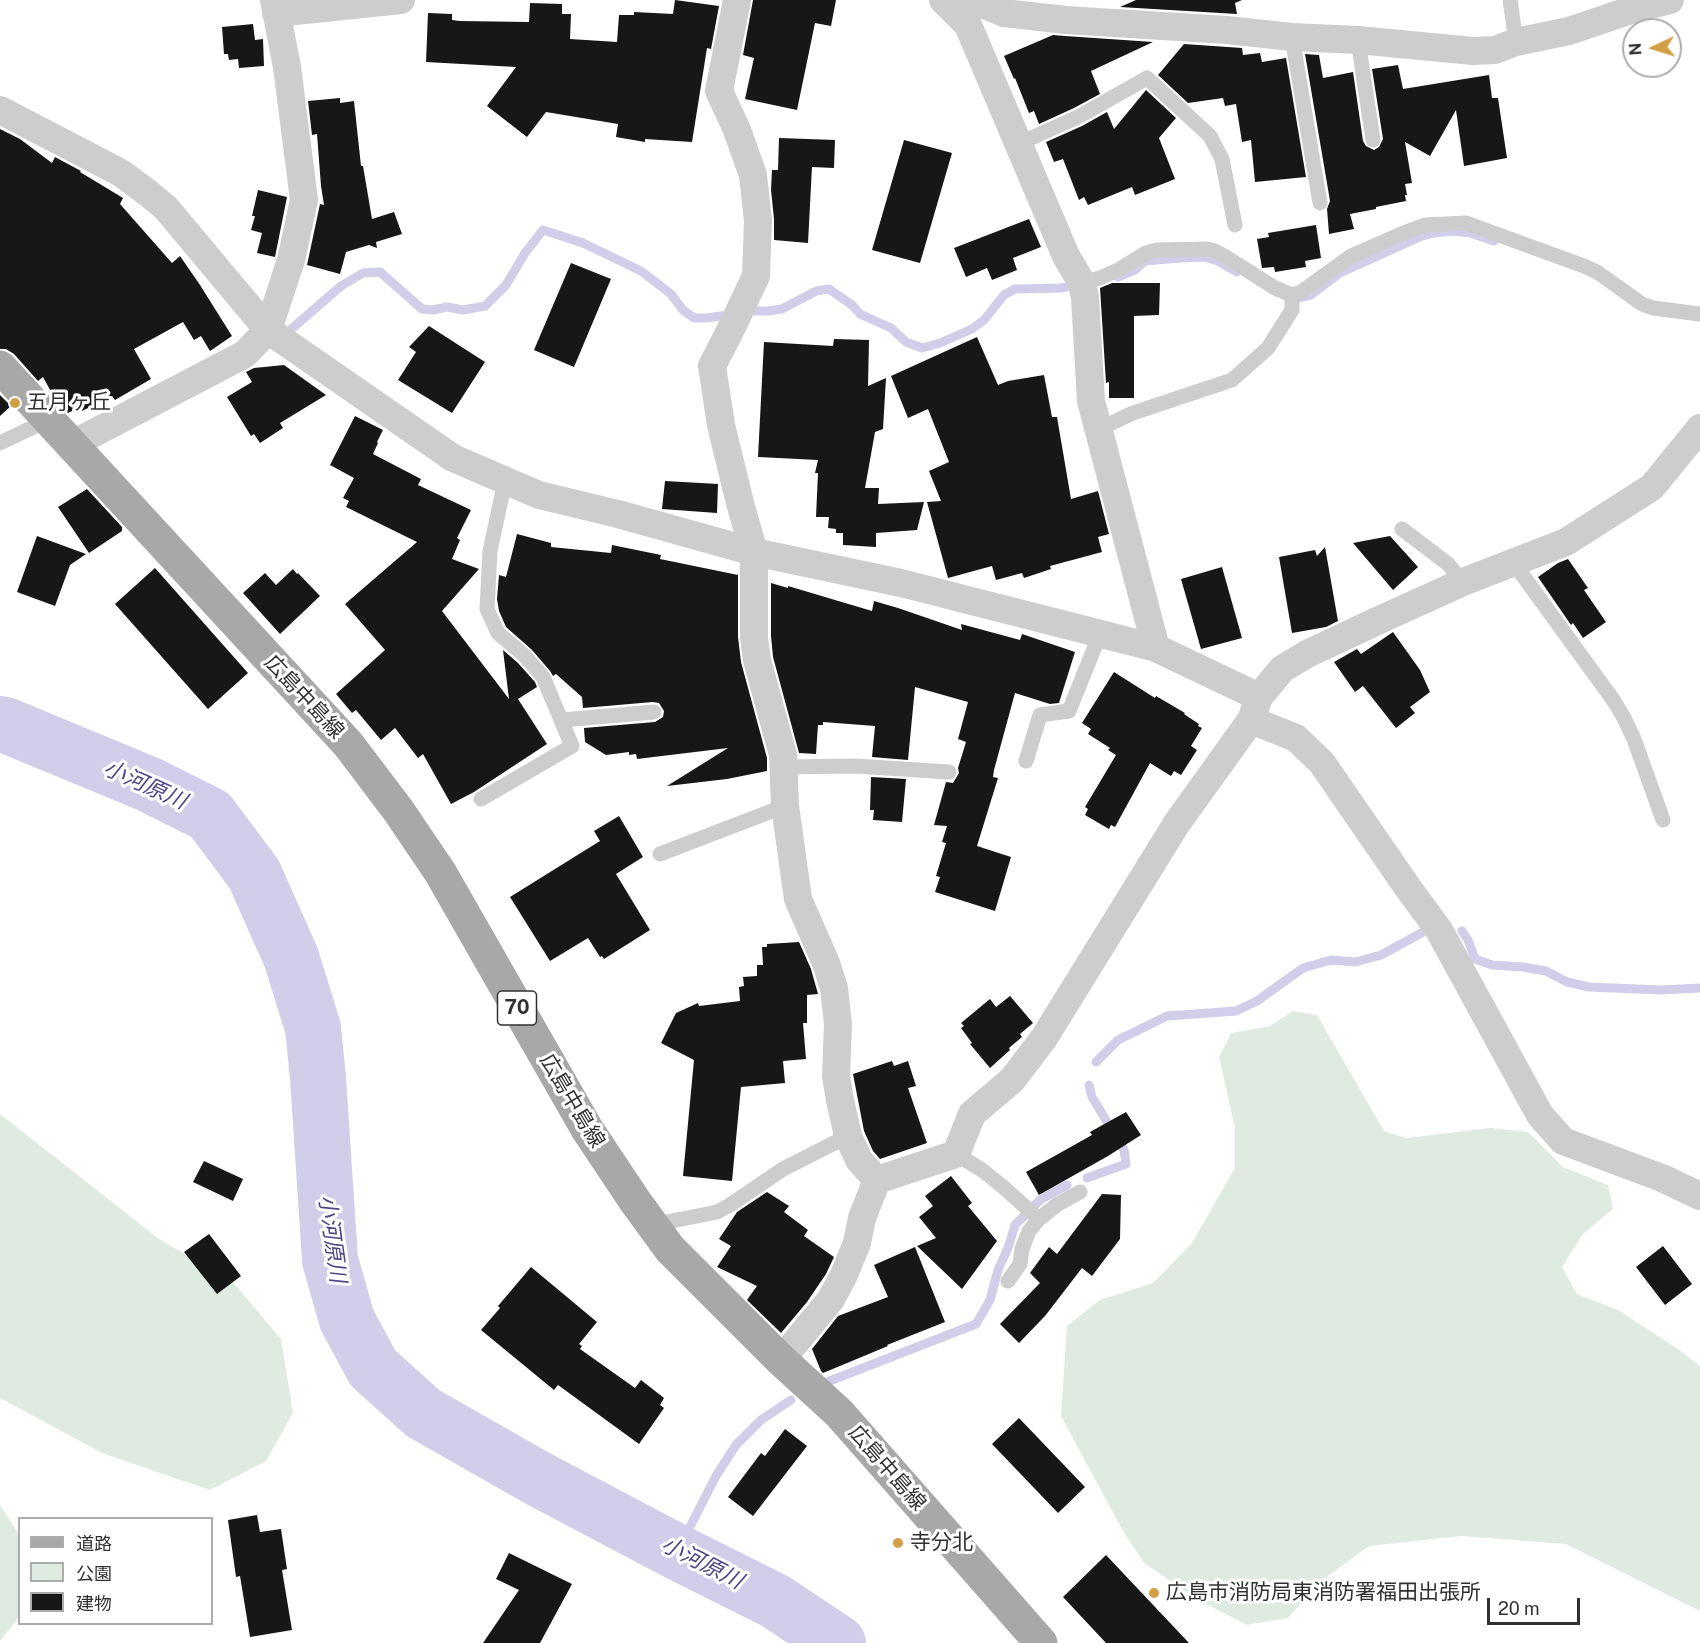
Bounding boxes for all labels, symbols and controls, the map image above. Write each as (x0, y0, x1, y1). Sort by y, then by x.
north arrow (1622, 18, 1682, 78)
text: N (1626, 42, 1645, 56)
place label: 五月ヶ丘 (27, 390, 111, 416)
marker: 五月ヶ丘 (8, 396, 22, 410)
street label: 広島中島線 (259, 650, 349, 744)
water label: 小河原川 (99, 755, 191, 815)
road number: 70 (498, 991, 536, 1025)
street label: 広島中島線 (534, 1050, 610, 1152)
water label: 小河原川 (313, 1194, 351, 1284)
street label: 広島中島線 (843, 1420, 931, 1516)
legend (18, 1517, 213, 1625)
place label: 寺分北 (910, 1530, 973, 1556)
water label: 小河原川 (657, 1531, 747, 1595)
text: 道路 (76, 1533, 112, 1554)
marker: 寺分北 (891, 1536, 905, 1550)
text: 公園 (76, 1563, 112, 1584)
place label: 広島市消防局東消防署福田出張所 (1166, 1580, 1481, 1606)
marker: 広島市消防局東消防署福田出張所 (1147, 1586, 1161, 1600)
scale bar (1490, 1586, 1583, 1624)
text: 建物 (76, 1593, 112, 1614)
text: 20 m (1498, 1598, 1540, 1619)

